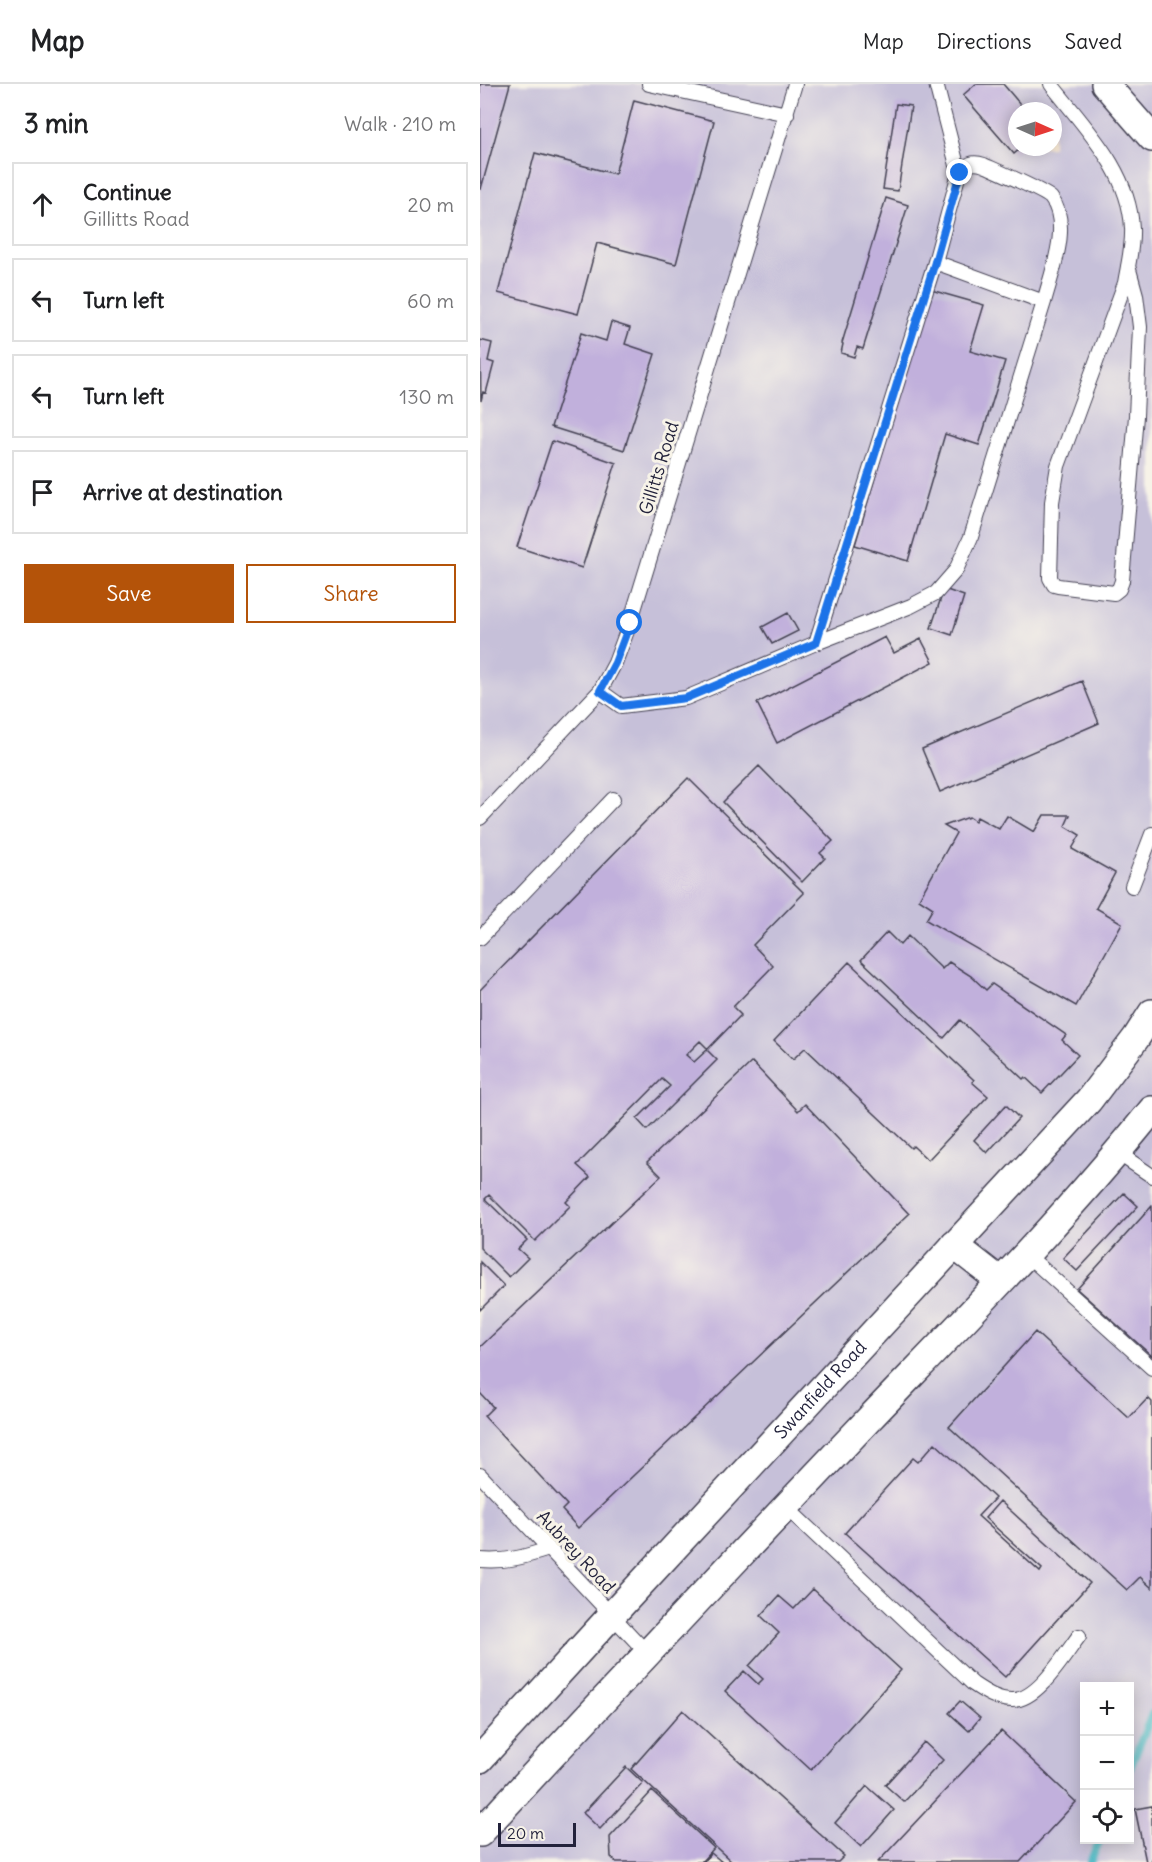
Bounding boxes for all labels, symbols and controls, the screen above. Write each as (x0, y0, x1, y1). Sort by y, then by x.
text: Map (30, 23, 84, 59)
text: Map (863, 28, 904, 55)
text: Directions (937, 28, 1031, 55)
text: Saved (1064, 28, 1122, 55)
north arrow (1008, 102, 1062, 156)
text: 3 min (24, 107, 89, 140)
text: Walk · 210 m (344, 111, 456, 136)
route end (946, 159, 972, 185)
text: Continue (83, 178, 172, 206)
icon: ahead (26, 188, 59, 221)
text: 20 m (408, 192, 454, 217)
text: Gillitts Road (83, 206, 190, 231)
icon: left (26, 284, 59, 317)
text: Turn left (83, 286, 164, 314)
text: 60 m (407, 288, 454, 313)
icon: left (26, 380, 59, 413)
text: Turn left (83, 382, 164, 410)
text: 130 m (399, 384, 454, 409)
street label: Gillitts Road (633, 418, 684, 517)
icon: arrive (26, 476, 59, 509)
text: Arrive at destination (83, 478, 283, 506)
button: Save (24, 564, 234, 623)
button: Share (246, 564, 456, 623)
route start (616, 609, 642, 635)
street label: Swanfield Road (769, 1336, 871, 1443)
street label: Aubrey Road (532, 1505, 621, 1598)
map controls (1080, 1682, 1134, 1844)
button: + (1080, 1682, 1134, 1736)
button: − (1080, 1736, 1134, 1790)
button: locate (1080, 1790, 1134, 1844)
scale bar (498, 1820, 576, 1848)
text: 20 m (507, 1823, 544, 1843)

